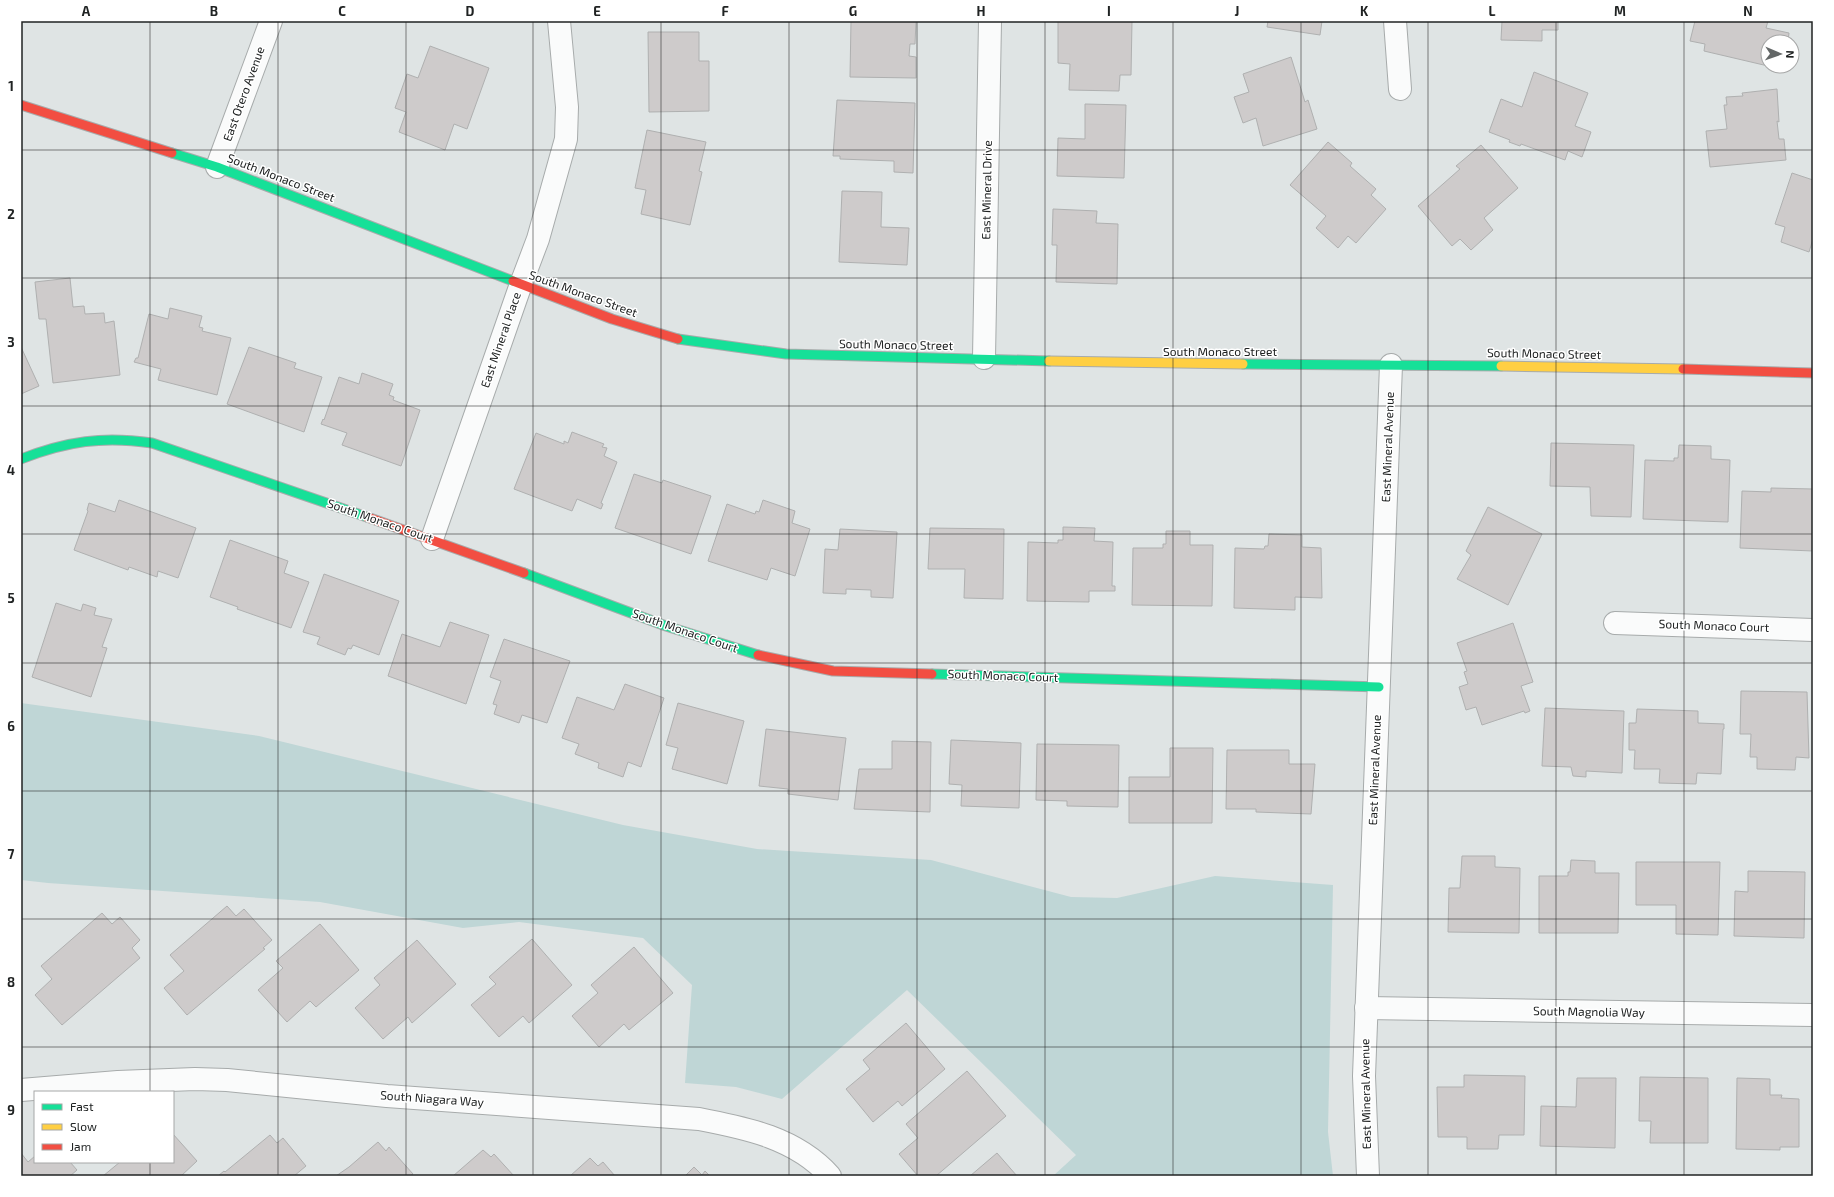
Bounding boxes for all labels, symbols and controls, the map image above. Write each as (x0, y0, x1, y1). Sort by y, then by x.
text: A (82, 3, 91, 19)
text: B (210, 3, 218, 19)
text: C (338, 3, 346, 19)
text: D (466, 3, 475, 19)
text: E (593, 3, 601, 19)
text: F (721, 3, 729, 19)
text: G (849, 3, 857, 19)
text: H (977, 3, 986, 19)
text: I (1107, 3, 1111, 19)
text: J (1235, 3, 1239, 19)
text: K (1360, 3, 1369, 19)
text: L (1489, 3, 1496, 19)
text: M (1614, 3, 1626, 19)
text: N (1743, 3, 1753, 19)
north arrow (1760, 34, 1800, 74)
street label: East Otero Avenue (219, 44, 267, 143)
text: N (1784, 50, 1797, 59)
text: 1 (8, 78, 14, 94)
street label: East Mineral Drive (978, 140, 994, 240)
street label: South Monaco Street (226, 150, 338, 204)
text: 2 (7, 206, 15, 222)
street label: South Monaco Street (527, 267, 640, 319)
street label: East Mineral Place (477, 290, 523, 389)
text: 3 (7, 334, 15, 350)
street label: South Monaco Street (839, 336, 954, 352)
street label: South Monaco Street (1163, 344, 1277, 358)
street label: South Monaco Street (1487, 345, 1602, 361)
street label: East Mineral Avenue (1378, 391, 1396, 503)
text: 4 (7, 462, 15, 478)
street label: South Monaco Court (326, 495, 435, 545)
text: 5 (7, 590, 15, 606)
street label: South Monaco Court (631, 605, 740, 655)
street label: South Monaco Court (1658, 616, 1770, 634)
street label: South Monaco Court (947, 666, 1059, 684)
street label: East Mineral Avenue (1365, 714, 1383, 826)
text: 6 (7, 718, 15, 734)
text: 7 (8, 846, 15, 862)
text: 8 (7, 974, 15, 990)
street label: South Magnolia Way (1533, 1003, 1646, 1019)
street label: East Mineral Avenue (1357, 1038, 1373, 1150)
street label: South Niagara Way (380, 1087, 485, 1109)
legend (34, 1091, 174, 1163)
text: Fast (70, 1099, 94, 1113)
text: 9 (7, 1102, 15, 1118)
text: Slow (70, 1119, 97, 1133)
text: Jam (70, 1139, 91, 1153)

